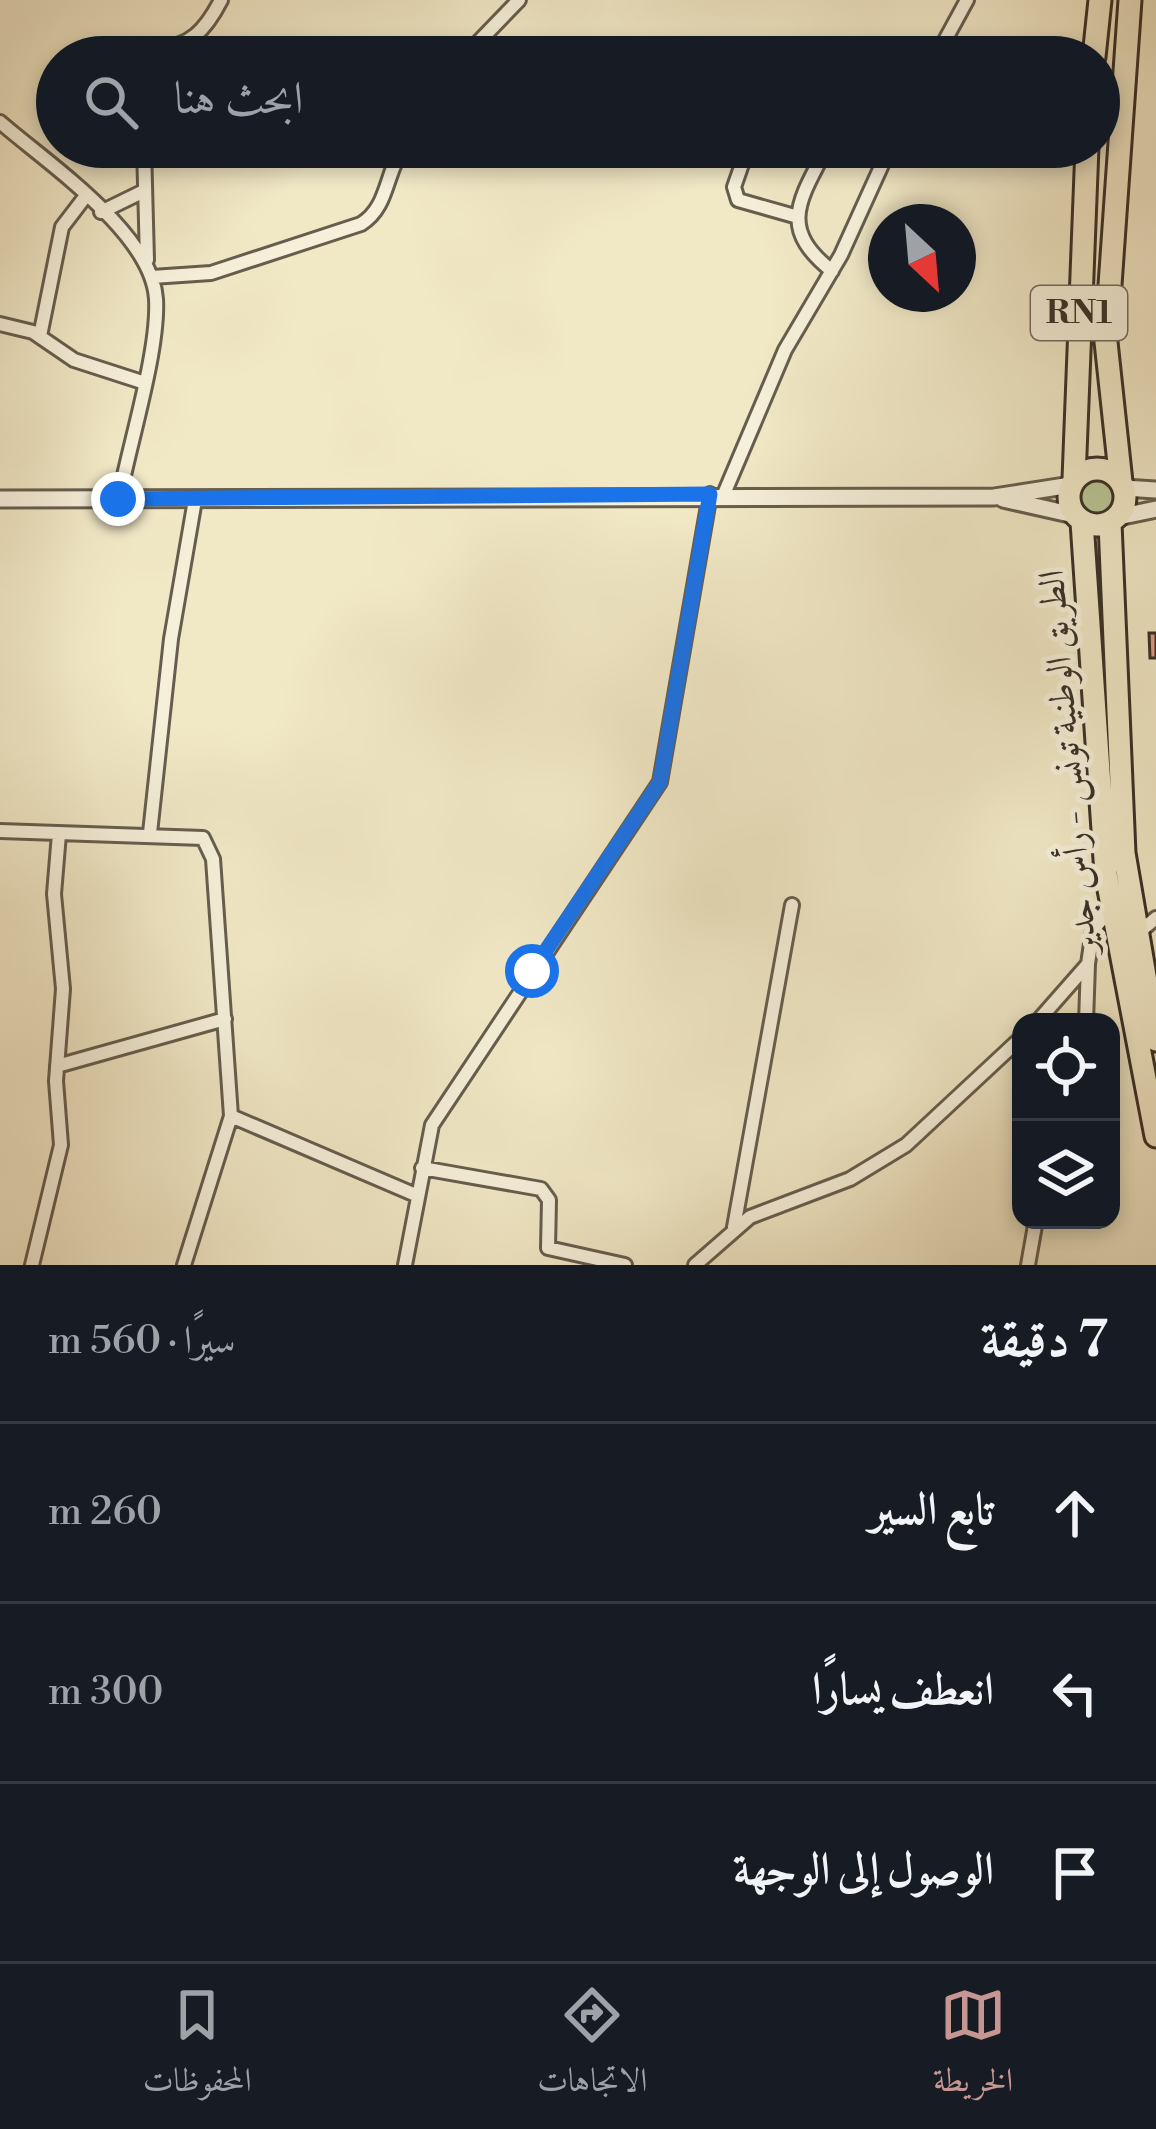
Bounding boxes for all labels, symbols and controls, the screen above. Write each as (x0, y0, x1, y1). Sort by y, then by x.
search box (36, 36, 1120, 168)
icon: search (78, 69, 144, 135)
text: ابحث هنا (174, 71, 303, 128)
north arrow (868, 204, 976, 312)
road number: RN1 (1031, 286, 1127, 340)
route end (91, 472, 145, 526)
street label: الطريق الوطنية تونس - رأس جدير (1026, 568, 1109, 960)
route start (505, 944, 559, 998)
map controls (1012, 1013, 1120, 1229)
button: locate (1012, 1013, 1120, 1121)
button: layers (1012, 1121, 1120, 1229)
text: 7 دقيقة (981, 1309, 1108, 1373)
text: سيرًا · 560 m (48, 1317, 236, 1366)
icon: ahead (1042, 1480, 1108, 1546)
text: تابع السير (869, 1482, 994, 1539)
text: 260 m (48, 1488, 162, 1537)
icon: left (1042, 1660, 1108, 1726)
text: انعطف يسارًا (812, 1662, 994, 1719)
text: 300 m (48, 1668, 163, 1717)
icon: arrive (1042, 1840, 1108, 1906)
text: الوصول إلى الوجهة (733, 1842, 994, 1899)
tab: المحفوظات (143, 1982, 252, 2112)
tab: الاتجاهات (537, 1982, 647, 2112)
tab: الخريطة (933, 1982, 1013, 2112)

